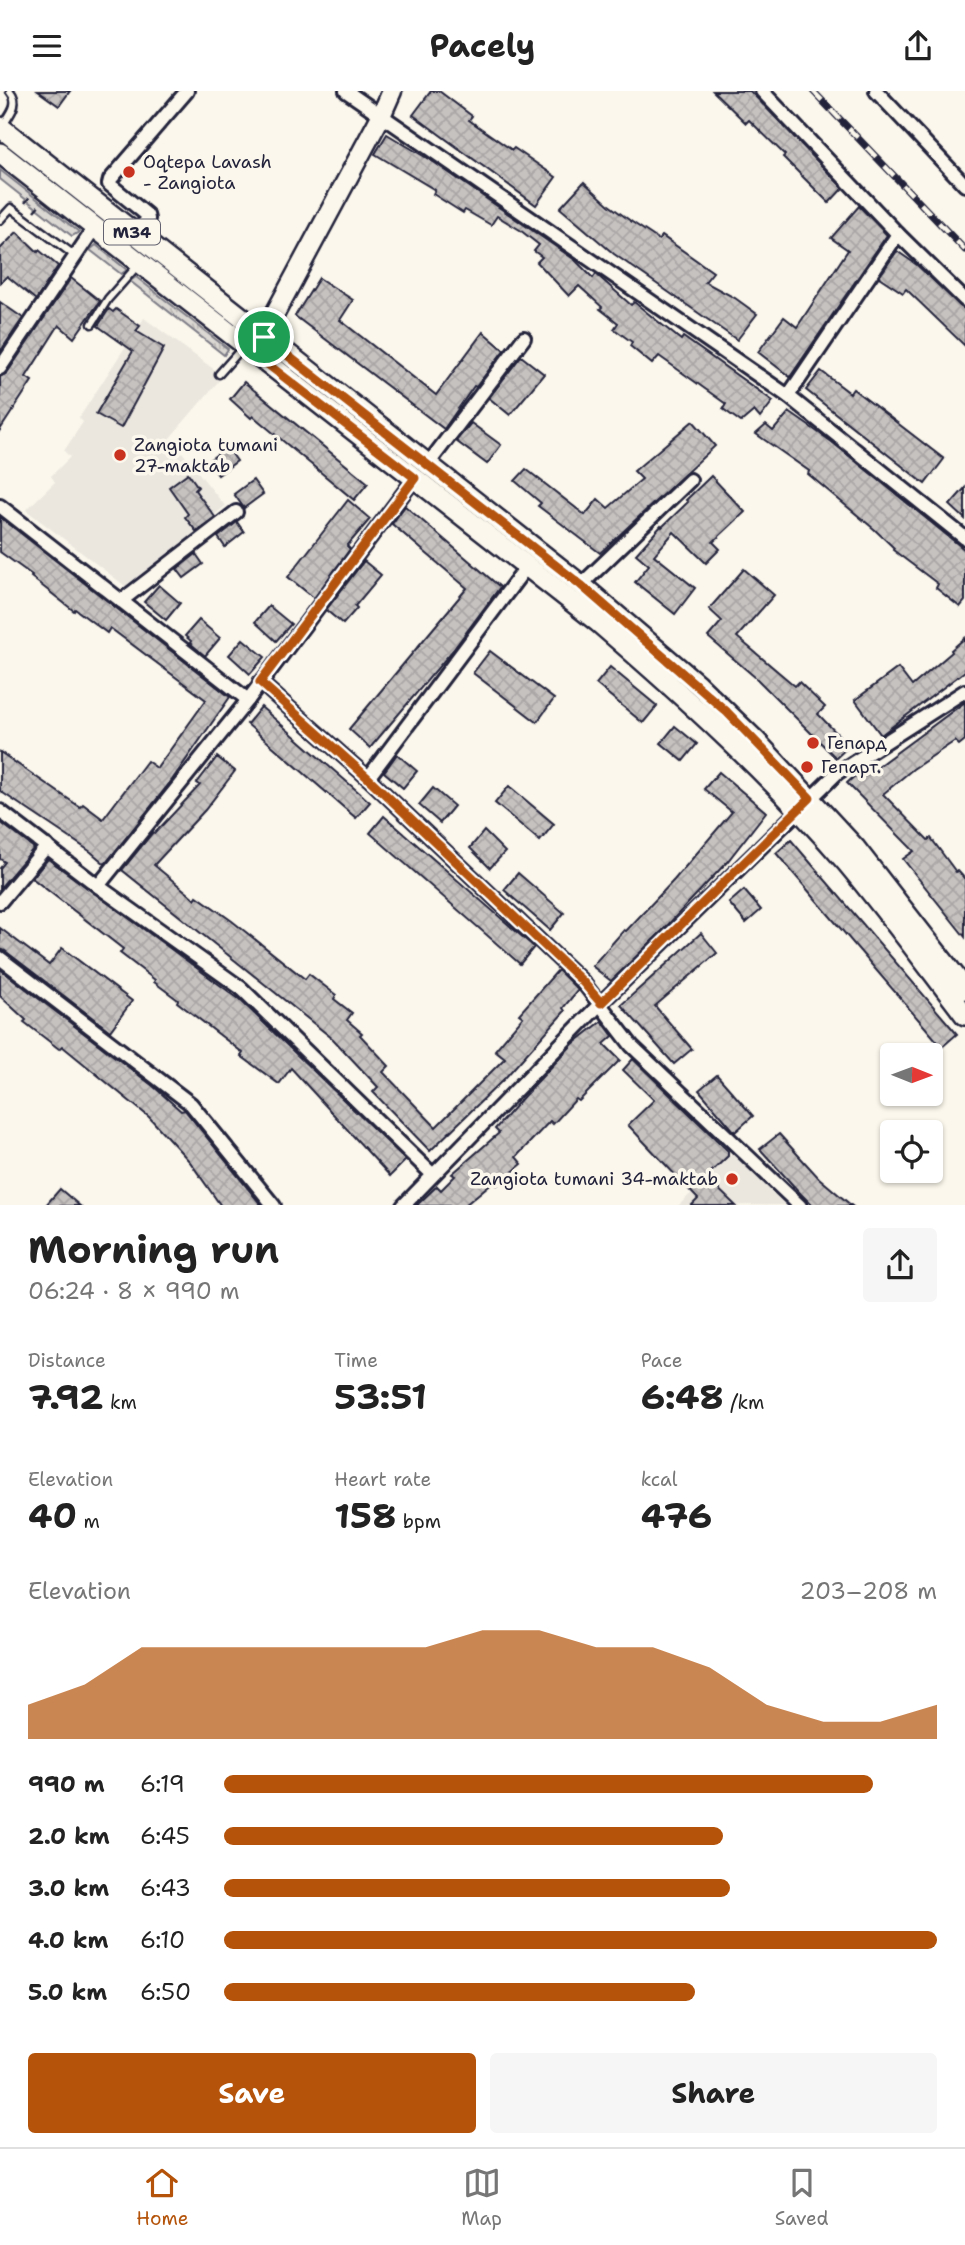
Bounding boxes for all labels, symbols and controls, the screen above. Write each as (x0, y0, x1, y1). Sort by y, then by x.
text: Pacely (430, 24, 535, 67)
icon: menu (28, 27, 66, 65)
icon: share (899, 27, 937, 65)
place label: Oqtepa Lavash - Zangiota (143, 150, 272, 195)
marker: Oqtepa Lavash - Zangiota (121, 164, 137, 180)
road number: M34 (104, 219, 160, 245)
pin (234, 307, 294, 367)
icon: arrive (245, 318, 283, 356)
place label: Zangiota tumani 27-maktab (134, 433, 278, 478)
marker: Zangiota tumani 27-maktab (112, 447, 128, 463)
place label: Гепард (827, 731, 887, 755)
marker: Гепард (805, 735, 821, 751)
place label: Гепарт. (821, 755, 881, 779)
marker: Гепарт. (799, 759, 815, 775)
north arrow (880, 1043, 943, 1106)
map controls (880, 1043, 943, 1183)
button: locate (880, 1120, 943, 1183)
place label: Zangiota tumani 34-maktab (470, 1167, 718, 1191)
marker: Zangiota tumani 34-maktab (724, 1171, 740, 1187)
text: Morning run (28, 1224, 279, 1275)
button: share (863, 1228, 937, 1302)
text: 06:24 · 8 × 990 m (28, 1276, 240, 1306)
text: Distance (28, 1348, 106, 1373)
text: Time (334, 1348, 378, 1373)
text: Pace (641, 1348, 682, 1373)
text: 7.92 (28, 1373, 104, 1420)
text: 53:51 (334, 1373, 427, 1420)
text: 6:48 (641, 1373, 724, 1420)
text: km (104, 1390, 137, 1415)
text: /km (724, 1390, 764, 1415)
text: Elevation (28, 1467, 113, 1492)
text: Heart rate (334, 1467, 431, 1492)
text: kcal (641, 1467, 678, 1492)
text: 40 (28, 1492, 77, 1539)
text: 158 (334, 1492, 396, 1539)
text: 476 (641, 1492, 712, 1539)
text: m (77, 1509, 100, 1534)
text: bpm (396, 1509, 441, 1534)
text: Elevation (28, 1576, 131, 1606)
text: 203–208 m (800, 1576, 937, 1606)
text: 990 m (28, 1769, 105, 1799)
text: 6:19 (140, 1769, 185, 1799)
text: 2.0 km (28, 1821, 110, 1851)
text: 6:45 (140, 1821, 190, 1851)
text: 3.0 km (28, 1873, 109, 1903)
text: 6:43 (140, 1873, 191, 1903)
text: 4.0 km (28, 1925, 109, 1955)
text: 6:10 (140, 1925, 185, 1955)
text: 5.0 km (28, 1977, 107, 2007)
text: 6:50 (140, 1977, 191, 2007)
button: Save (28, 2053, 476, 2133)
button: Share (490, 2053, 937, 2133)
tab: Home (136, 2164, 189, 2231)
tab: Map (461, 2164, 502, 2231)
tab: Saved (775, 2164, 829, 2231)

